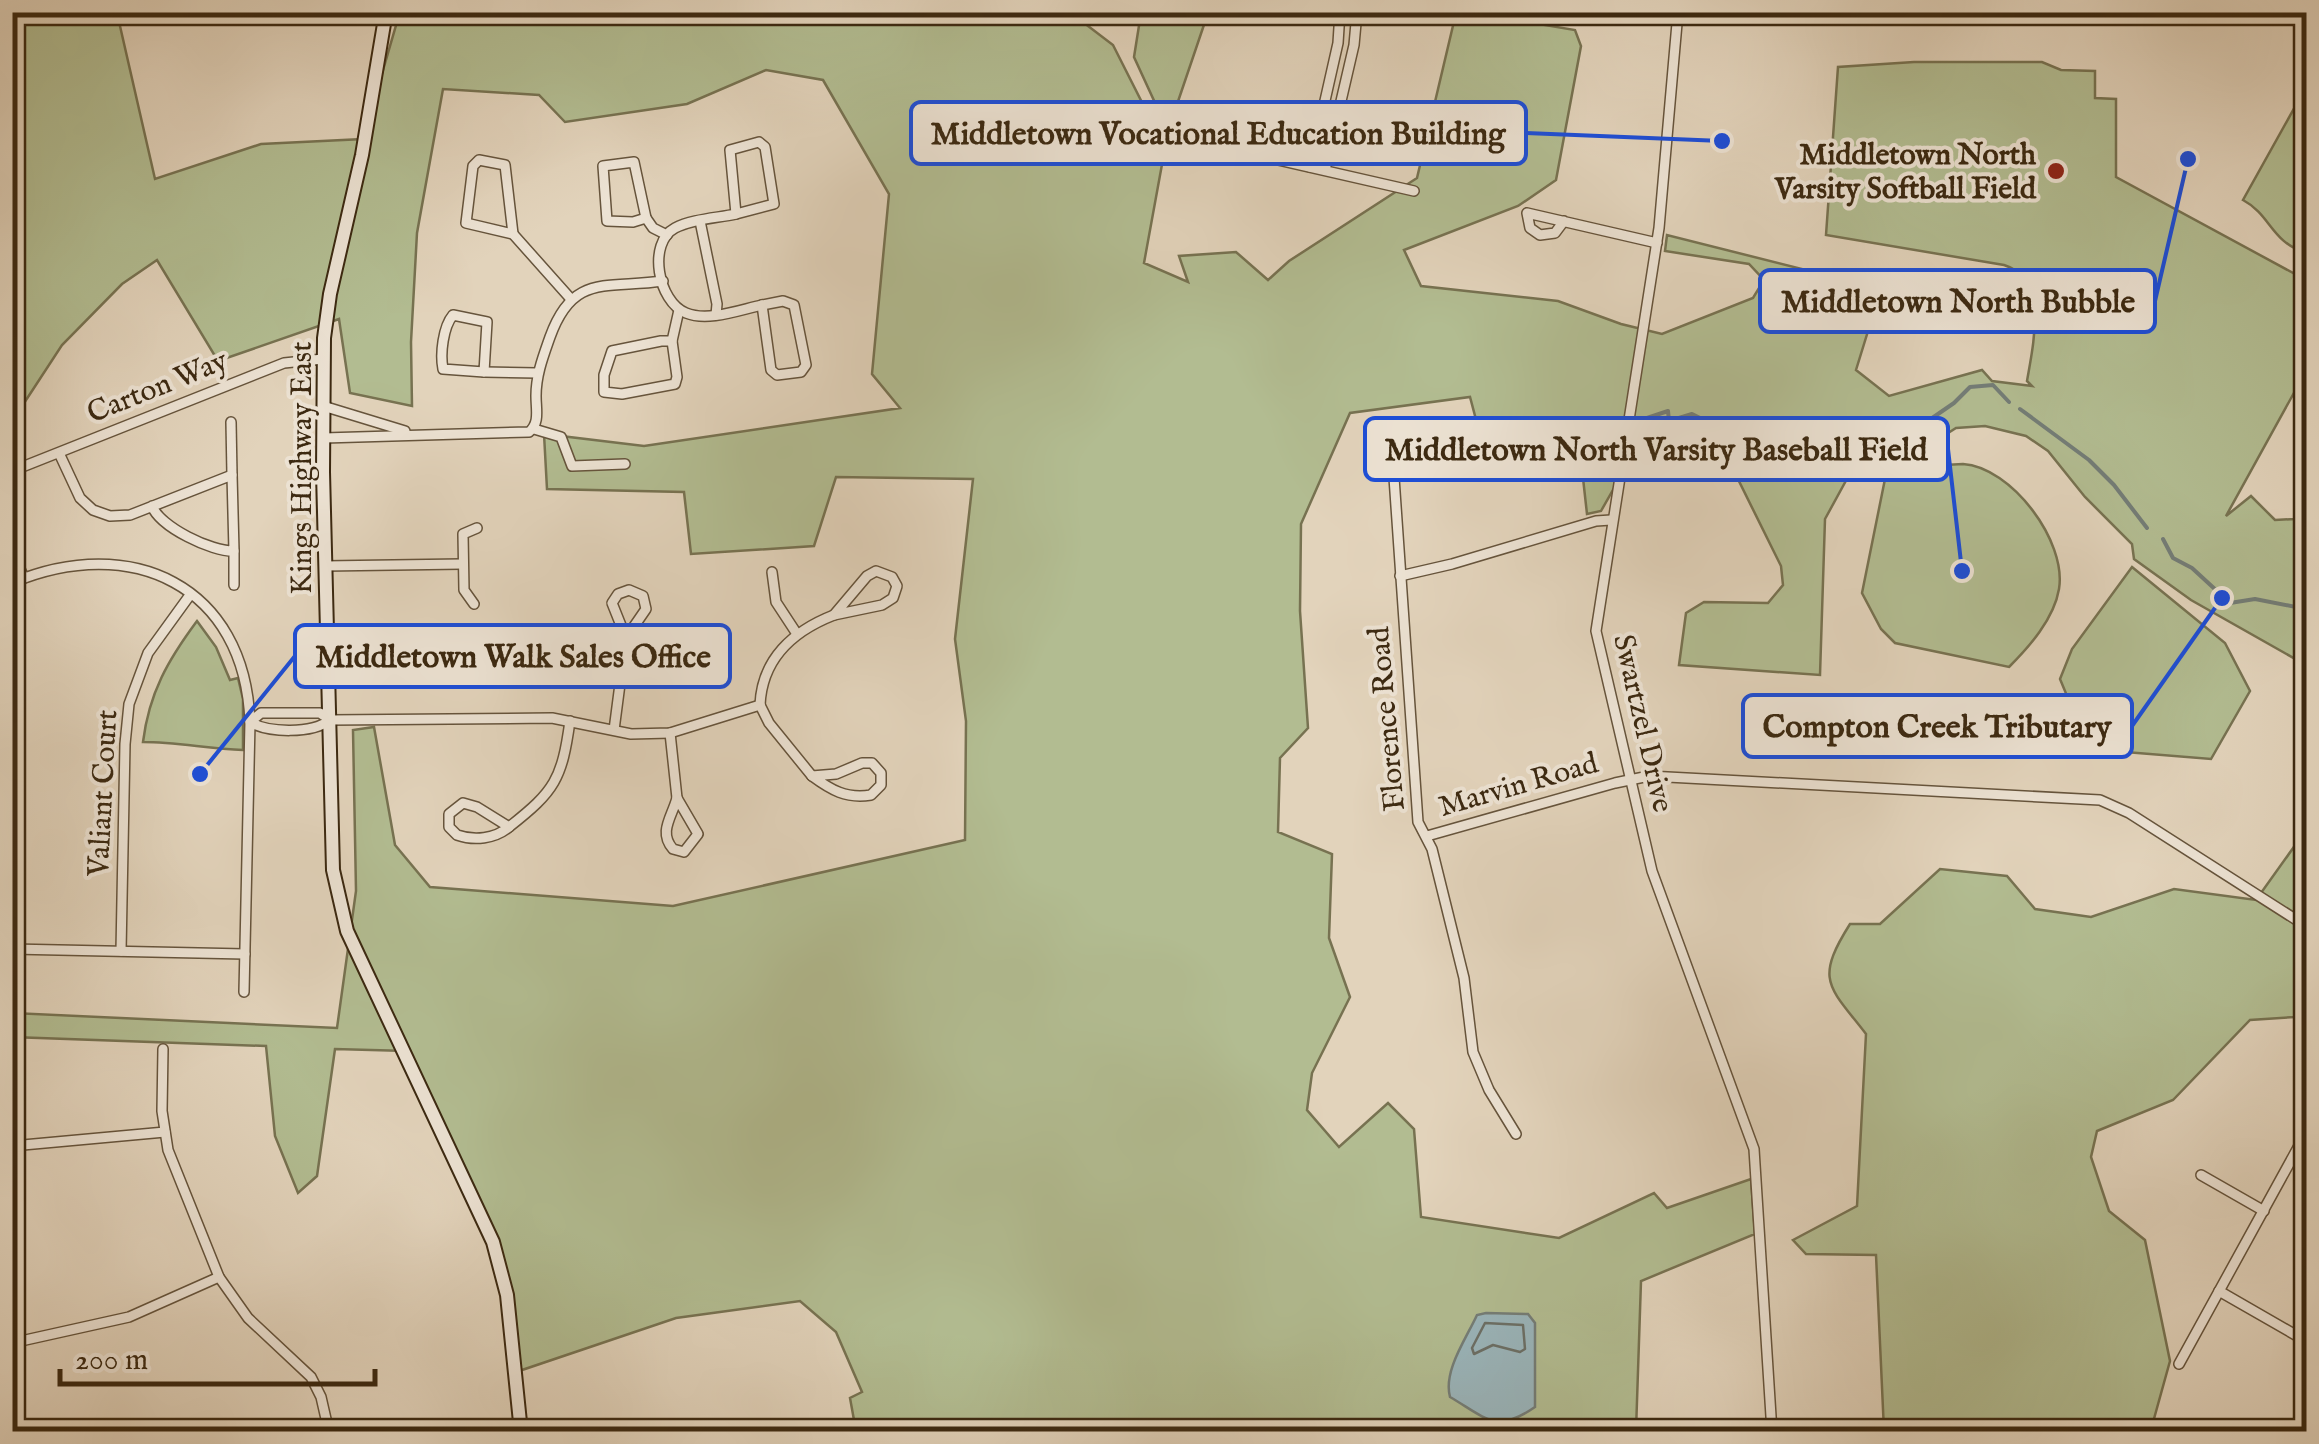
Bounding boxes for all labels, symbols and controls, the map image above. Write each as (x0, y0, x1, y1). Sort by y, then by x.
callout: Middletown Vocational Education Building (911, 102, 1526, 164)
text: Middletown Vocational Education Building (931, 115, 1507, 156)
place label: Middletown North Varsity Softball Field (1774, 137, 2037, 209)
marker: Middletown North Varsity Softball Field (2045, 160, 2067, 182)
callout: Middletown North Bubble (1760, 270, 2155, 332)
text: Middletown North Bubble (1781, 283, 2136, 324)
street label: Carton Way (82, 342, 234, 433)
street label: Kings Highway East (284, 342, 322, 594)
callout: Middletown North Varsity Baseball Field (1365, 418, 1948, 480)
text: Middletown North Varsity Baseball Field (1385, 431, 1928, 472)
street label: Florence Road (1361, 624, 1415, 813)
callout: Middletown Walk Sales Office (295, 625, 730, 687)
street label: Swartzel Drive (1603, 631, 1681, 816)
text: Middletown Walk Sales Office (315, 638, 711, 679)
callout: Compton Creek Tributary (1743, 695, 2132, 757)
text: Compton Creek Tributary (1762, 708, 2113, 749)
street label: Valiant Court (81, 709, 127, 878)
street label: Marvin Road (1435, 745, 1604, 827)
scale bar (60, 1324, 375, 1386)
text: 200 m (75, 1342, 148, 1380)

